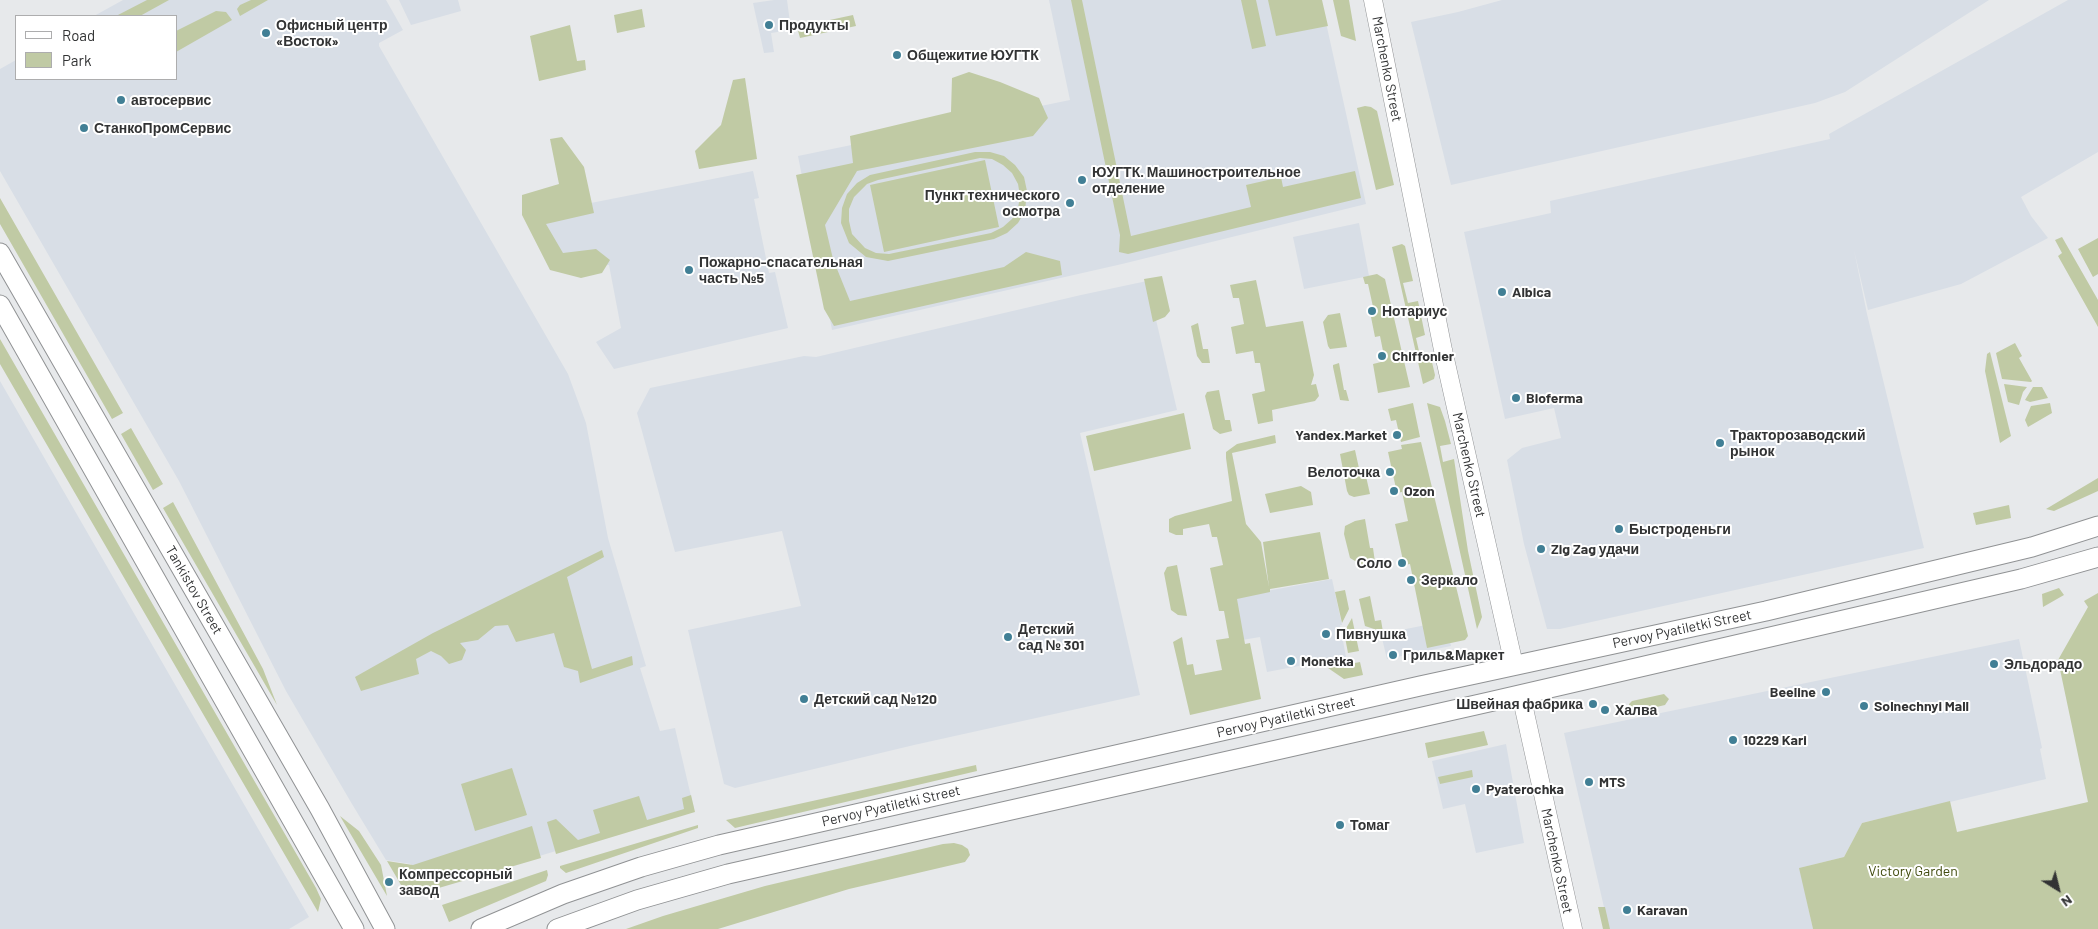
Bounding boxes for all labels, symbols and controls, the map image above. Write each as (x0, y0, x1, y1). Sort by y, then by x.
legend (15, 15, 178, 80)
street label: Marchenko Street (1369, 15, 1405, 123)
place label: Офисный центр «Восток» (276, 17, 388, 49)
place label: Продукты (779, 17, 849, 33)
marker: Продукты (763, 19, 775, 31)
text: Road (62, 26, 95, 44)
marker: Офисный центр «Восток» (260, 27, 272, 39)
place label: Общежитие ЮУГТК (907, 47, 1039, 63)
marker: Общежитие ЮУГТК (891, 49, 903, 61)
text: Park (62, 51, 91, 69)
place label: автосервис (131, 92, 211, 108)
marker: автосервис (115, 94, 127, 106)
place label: СтанкоПромСервис (94, 120, 231, 136)
marker: СтанкоПромСервис (78, 122, 90, 134)
place label: ЮУГТК. Машиностроительное отделение (1092, 164, 1301, 196)
marker: ЮУГТК. Машиностроительное отделение (1076, 174, 1088, 186)
place label: Пункт технического осмотра (925, 187, 1060, 220)
marker: Пункт технического осмотра (1064, 197, 1076, 209)
place label: Пожарно-спасательная часть №5 (699, 254, 863, 286)
marker: Пожарно-спасательная часть №5 (683, 264, 695, 276)
place label: Albica (1512, 284, 1551, 300)
marker: Albica (1496, 286, 1508, 298)
place label: Нотариус (1382, 303, 1447, 319)
marker: Нотариус (1366, 305, 1378, 317)
place label: Chiffonier (1392, 348, 1454, 364)
marker: Chiffonier (1376, 350, 1388, 362)
place label: Bioferma (1526, 390, 1583, 406)
marker: Bioferma (1510, 392, 1522, 404)
street label: Marchenko Street (1449, 411, 1489, 519)
place label: Yandex.Market (1295, 427, 1387, 443)
place label: Тракторозаводский рынок (1730, 427, 1866, 460)
marker: Yandex.Market (1391, 429, 1403, 441)
marker: Тракторозаводский рынок (1714, 437, 1726, 449)
place label: Велоточка (1307, 464, 1380, 480)
marker: Велоточка (1384, 466, 1396, 478)
place label: Ozon (1404, 483, 1435, 499)
marker: Ozon (1388, 485, 1400, 497)
place label: Быстроденьги (1629, 521, 1731, 537)
marker: Быстроденьги (1613, 523, 1625, 535)
place label: Zig Zag удачи (1551, 541, 1639, 557)
street label: Tankistov Street (162, 543, 226, 637)
marker: Zig Zag удачи (1535, 543, 1547, 555)
place label: Соло (1356, 555, 1392, 571)
marker: Соло (1396, 557, 1408, 569)
place label: Зеркало (1421, 572, 1478, 588)
marker: Зеркало (1405, 574, 1417, 586)
street label: Pervoy Pyatiletki Street (1611, 606, 1753, 652)
place label: Детский сад № 301 (1018, 621, 1084, 654)
place label: Пивнушка (1336, 626, 1406, 642)
marker: Пивнушка (1320, 628, 1332, 640)
marker: Детский сад № 301 (1002, 631, 1014, 643)
place label: Гриль&Маркет (1403, 647, 1505, 663)
marker: Гриль&Маркет (1387, 649, 1399, 661)
place label: Monetka (1301, 653, 1354, 669)
marker: Monetka (1285, 655, 1297, 667)
place label: Эльдорадо (2004, 656, 2082, 672)
marker: Эльдорадо (1988, 658, 2000, 670)
place label: Beeline (1770, 684, 1816, 700)
marker: Beeline (1820, 686, 1832, 698)
place label: Детский сад №120 (814, 691, 937, 707)
marker: Детский сад №120 (798, 693, 810, 705)
street label: Pervoy Pyatiletki Street (1215, 693, 1357, 741)
place label: Швейная фабрика (1456, 696, 1583, 712)
marker: Швейная фабрика (1587, 698, 1599, 710)
place label: Solnechnyi Mall (1874, 698, 1969, 714)
marker: Solnechnyi Mall (1858, 700, 1870, 712)
place label: Халва (1615, 702, 1657, 718)
marker: Халва (1599, 704, 1611, 716)
place label: 10229 Kari (1743, 732, 1807, 748)
marker: 10229 Kari (1727, 734, 1739, 746)
place label: MTS (1599, 774, 1625, 790)
marker: MTS (1583, 776, 1595, 788)
place label: Pyaterochka (1486, 781, 1564, 797)
street label: Pervoy Pyatiletki Street (820, 782, 962, 830)
marker: Pyaterochka (1470, 783, 1482, 795)
street label: Marchenko Street (1538, 807, 1576, 915)
place label: Томаг (1350, 817, 1390, 833)
marker: Томаг (1334, 819, 1346, 831)
park label: Victory Garden (1868, 863, 1958, 879)
north arrow (2033, 864, 2083, 914)
place label: Компрессорный завод (399, 866, 513, 899)
marker: Компрессорный завод (383, 876, 395, 888)
text: N (2058, 892, 2076, 911)
place label: Karavan (1637, 902, 1688, 918)
marker: Karavan (1621, 904, 1633, 916)

